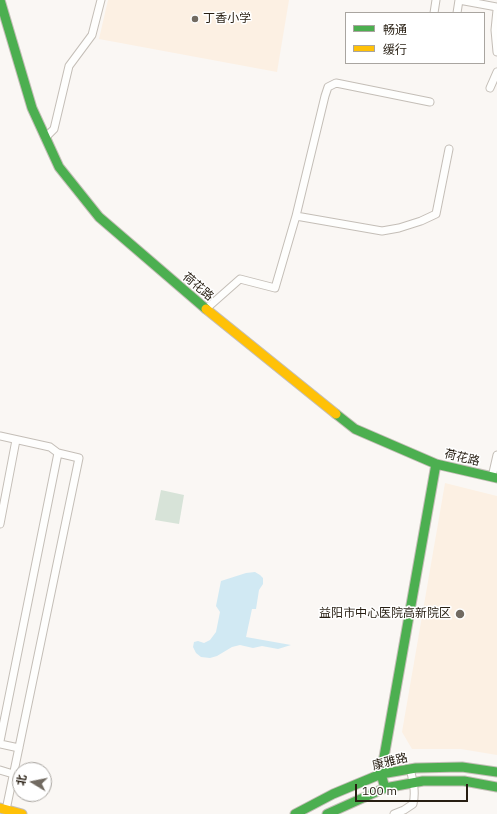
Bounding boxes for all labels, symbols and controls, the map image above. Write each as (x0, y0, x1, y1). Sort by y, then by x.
place label: 丁香小学 (203, 12, 251, 26)
legend (345, 12, 485, 64)
marker: 丁香小学 (190, 14, 200, 24)
text: 畅通 (383, 22, 407, 37)
text: 缓行 (383, 42, 407, 57)
street label: 荷花路 (180, 270, 216, 304)
street label: 荷花路 (443, 447, 481, 469)
place label: 益阳市中心医院高新院区 (319, 607, 451, 621)
marker: 益阳市中心医院高新院区 (454, 608, 466, 620)
street label: 康雅路 (371, 751, 409, 773)
north arrow (12, 762, 52, 802)
text: 北 (13, 773, 29, 787)
scale bar (357, 776, 470, 802)
text: 100 m (362, 783, 397, 798)

